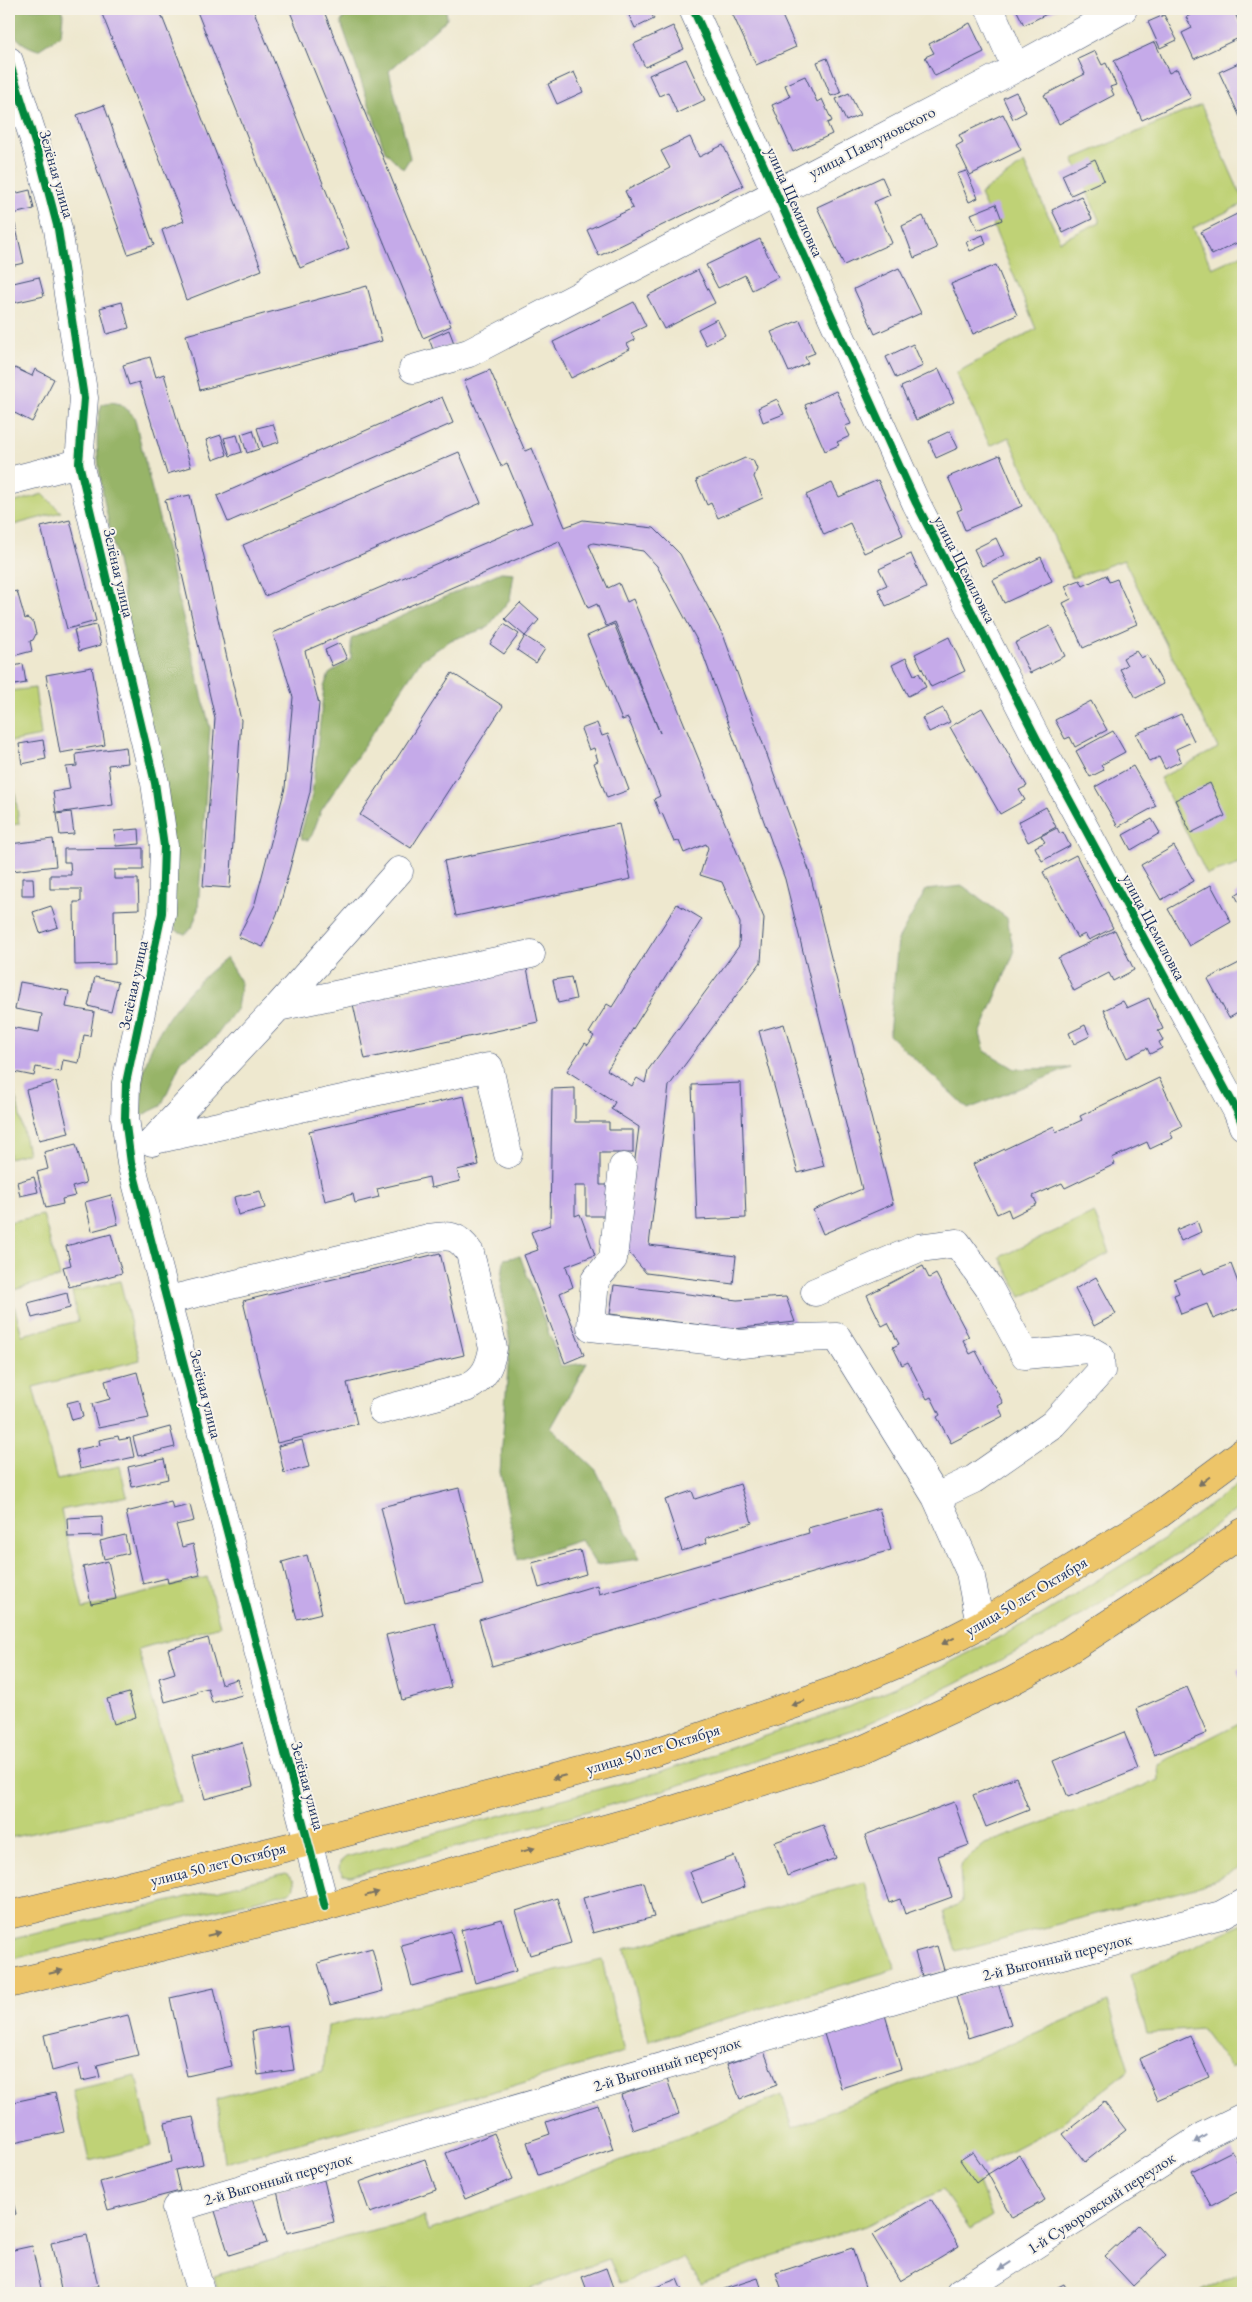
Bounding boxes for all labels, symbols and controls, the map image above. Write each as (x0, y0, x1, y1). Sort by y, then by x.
street label: улица Павлуновского (805, 101, 939, 183)
street label: Зелёная улица (34, 127, 80, 221)
street label: улица Щемиловка (761, 144, 829, 261)
street label: улица Щемиловка (929, 512, 1001, 627)
street label: Зелёная улица (99, 526, 140, 620)
street label: улица Щемиловка (1117, 870, 1191, 985)
street label: Зелёная улица (113, 938, 153, 1032)
street label: Зелёная улица (185, 1347, 227, 1441)
one-way arrow (1197, 1476, 1211, 1486)
street label: улица 50 лет Октября (961, 1551, 1091, 1641)
one-way arrow (941, 1637, 955, 1645)
one-way arrow (790, 1700, 805, 1707)
street label: улица 50 лет Октября (584, 1719, 722, 1779)
street label: Зелёная улица (286, 1739, 330, 1833)
one-way arrow (551, 1773, 567, 1781)
street label: улица 50 лет Октября (148, 1837, 288, 1891)
one-way arrow (521, 1846, 536, 1854)
one-way arrow (364, 1890, 379, 1898)
street label: 2-й Выгонный переулок (980, 1928, 1134, 1986)
one-way arrow (207, 1930, 222, 1938)
one-way arrow (49, 1968, 64, 1976)
street label: 2-й Выгонный переулок (591, 2031, 744, 2096)
one-way arrow (1193, 2135, 1207, 2144)
street label: 1-й Суворовский переулок (1023, 2147, 1179, 2259)
street label: 2-й Выгонный переулок (201, 2148, 355, 2210)
one-way arrow (998, 2261, 1011, 2270)

